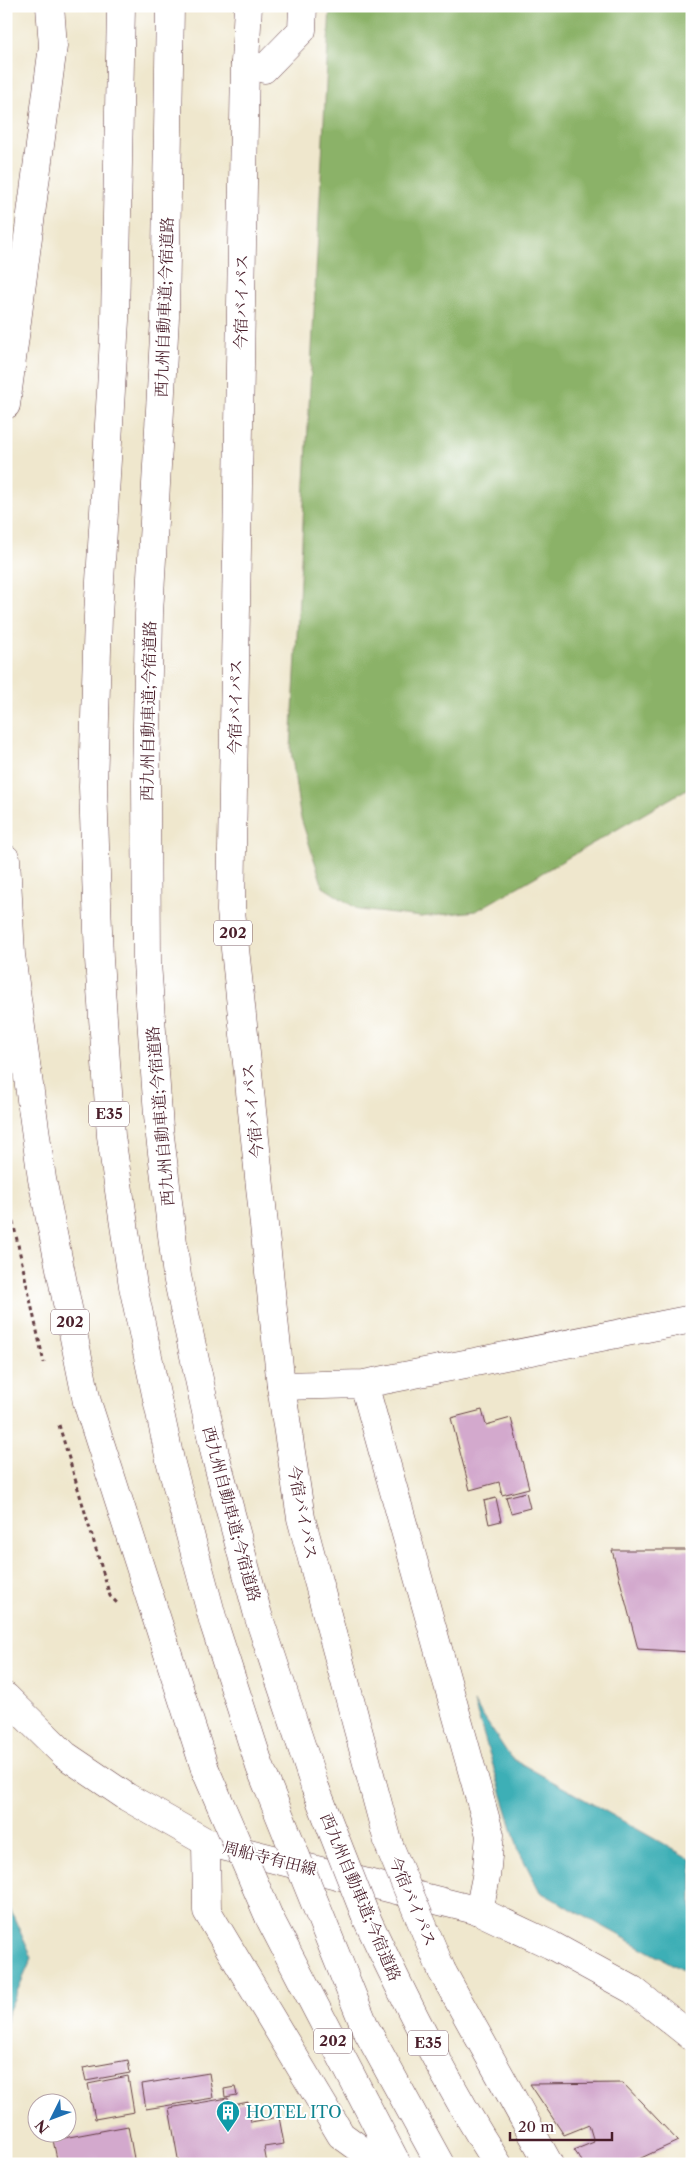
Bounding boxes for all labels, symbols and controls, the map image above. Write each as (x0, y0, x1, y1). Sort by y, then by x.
street label: 西九州自動車道;今宿道路 (151, 216, 177, 398)
street label: 今宿バイパス (230, 254, 252, 350)
street label: 西九州自動車道;今宿道路 (136, 621, 160, 801)
street label: 今宿バイパス (224, 659, 246, 755)
road number: 202 (214, 920, 252, 946)
street label: 西九州自動車道;今宿道路 (142, 1025, 178, 1207)
street label: 今宿バイパス (237, 1062, 267, 1160)
road number: E35 (89, 1102, 129, 1126)
road number: 202 (51, 1310, 89, 1334)
street label: 西九州自動車道;今宿道路 (199, 1424, 265, 1604)
street label: 今宿バイパス (284, 1463, 322, 1561)
street label: 西九州自動車道;今宿道路 (317, 1810, 405, 1984)
street label: 周船寺有田線 (221, 1837, 319, 1879)
street label: 今宿バイパス (385, 1853, 441, 1949)
road number: 202 (314, 2028, 352, 2054)
road number: E35 (408, 2030, 448, 2056)
north arrow (28, 2092, 78, 2142)
building icon: HOTEL ITO (215, 2099, 241, 2133)
place label: HOTEL ITO (246, 2102, 342, 2122)
scale bar (510, 2110, 613, 2142)
text: N (32, 2116, 53, 2137)
text: 20 m (518, 2117, 554, 2136)

